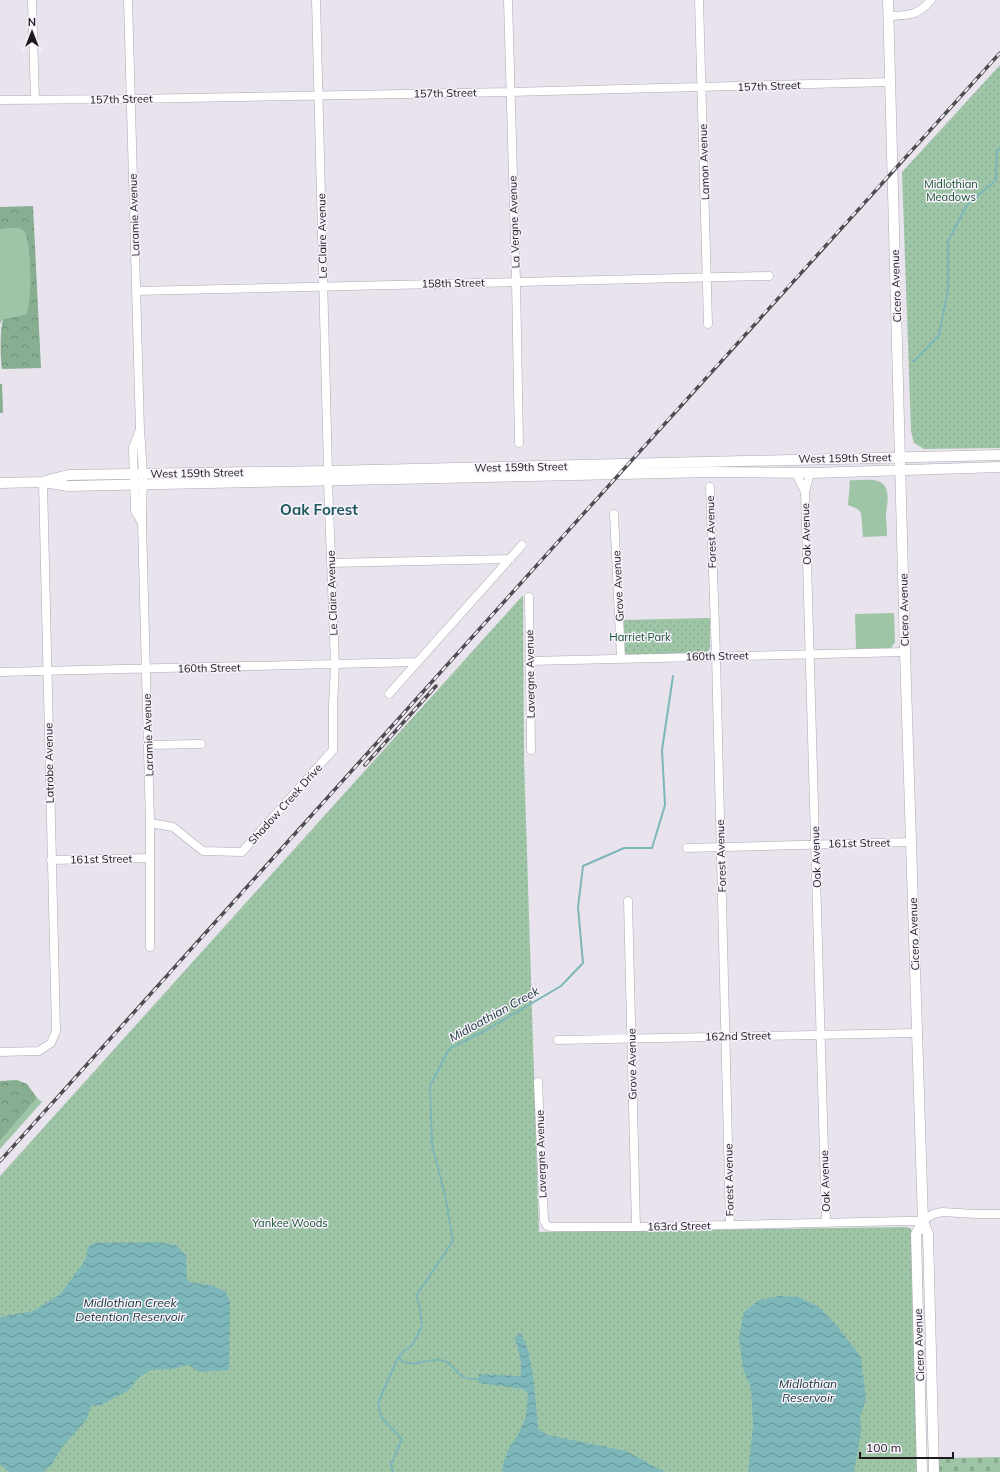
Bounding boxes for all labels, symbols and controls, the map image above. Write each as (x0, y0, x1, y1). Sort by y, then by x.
north arrow (12, 12, 52, 52)
text: N (28, 15, 36, 29)
street label: 157th Street (737, 78, 801, 94)
street label: 157th Street (413, 85, 477, 101)
street label: 157th Street (89, 91, 153, 107)
street label: Lamon Avenue (696, 124, 712, 200)
street label: Laramie Avenue (126, 173, 142, 257)
street label: La Vergne Avenue (505, 175, 523, 269)
park label: Midlothian Meadows (924, 177, 978, 204)
street label: Le Claire Avenue (314, 193, 330, 279)
street label: Cicero Avenue (888, 249, 904, 323)
street label: 158th Street (421, 275, 485, 291)
street label: West 159th Street (798, 450, 892, 466)
street label: West 159th Street (474, 459, 568, 475)
street label: West 159th Street (150, 465, 244, 481)
street label: Forest Avenue (703, 495, 719, 569)
district label: Oak Forest (280, 500, 358, 519)
street label: Oak Avenue (798, 503, 814, 565)
street label: Le Claire Avenue (324, 550, 340, 636)
street label: Grove Avenue (609, 550, 627, 622)
street label: Cicero Avenue (896, 573, 912, 647)
street label: Lavergne Avenue (522, 630, 538, 718)
park label: Harriet Park (609, 630, 671, 644)
street label: 160th Street (685, 648, 749, 664)
street label: 160th Street (177, 660, 241, 676)
street label: Laramie Avenue (140, 693, 156, 777)
street label: Latrobe Avenue (41, 723, 57, 803)
street label: Shadow Creek Drive (245, 761, 325, 847)
street label: Forest Avenue (713, 819, 729, 893)
street label: Oak Avenue (808, 826, 824, 888)
street label: 161st Street (828, 835, 890, 851)
street label: 161st Street (70, 851, 132, 867)
street label: Cicero Avenue (906, 897, 922, 971)
water label: Midloathian Creek (446, 983, 542, 1045)
street label: Grove Avenue (624, 1028, 640, 1100)
street label: 162nd Street (705, 1028, 771, 1044)
street label: Lavergne Avenue (532, 1110, 550, 1198)
street label: Forest Avenue (721, 1144, 737, 1216)
street label: Oak Avenue (817, 1150, 833, 1212)
park label: Yankee Woods (251, 1216, 328, 1230)
street label: 163rd Street (647, 1218, 711, 1234)
water label: Midlothian Creek Detention Reservoir (75, 1295, 185, 1324)
street label: Cicero Avenue (911, 1308, 927, 1382)
water label: Midlothian Reservoir (779, 1376, 837, 1405)
scale bar (860, 1434, 953, 1460)
text: 100 m (866, 1440, 901, 1455)

